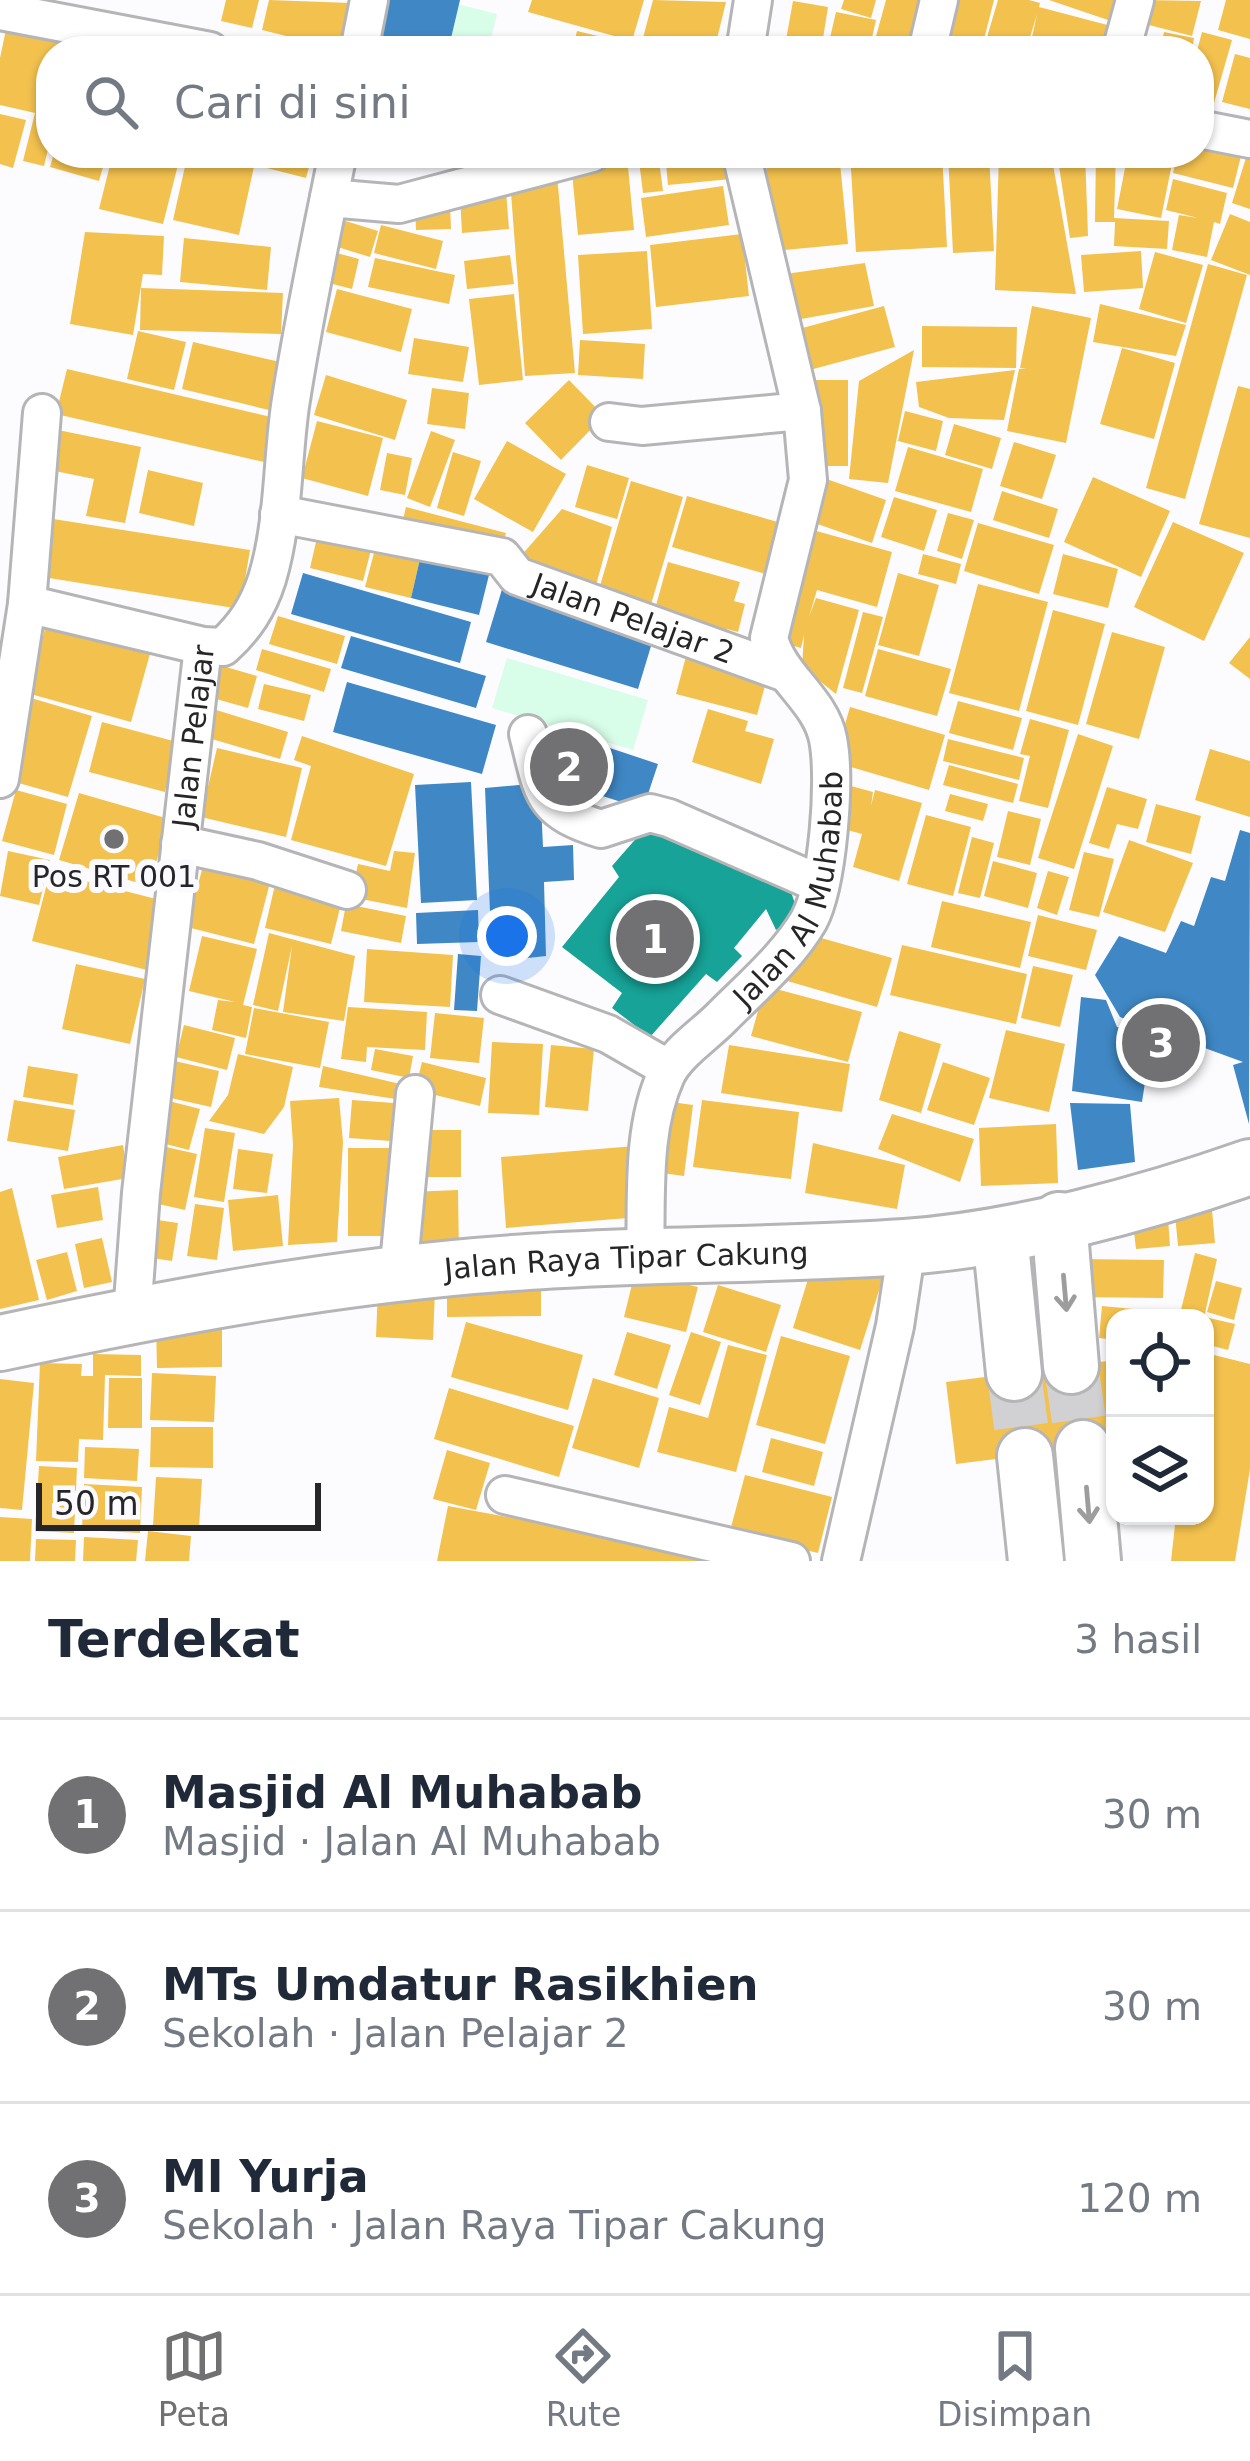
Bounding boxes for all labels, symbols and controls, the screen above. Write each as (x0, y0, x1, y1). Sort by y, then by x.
search box (36, 36, 1214, 168)
icon: search (78, 69, 144, 135)
text: Cari di sini (174, 76, 411, 129)
street label: Jalan Pelajar 2 (526, 565, 739, 670)
street label: Jalan Pelajar (165, 642, 221, 832)
pin: 2 (530, 722, 608, 812)
street label: Jalan Al Muhabab (724, 771, 849, 1015)
marker: Pos RT 001 (101, 826, 127, 852)
place label: Pos RT 001 (32, 859, 196, 894)
pin: 1 (616, 894, 694, 984)
your location (477, 906, 537, 966)
pin: 3 (1122, 998, 1200, 1088)
street label: Jalan Raya Tipar Cakung (441, 1234, 809, 1286)
one-way arrow (1054, 1273, 1077, 1312)
map controls (1106, 1309, 1214, 1525)
button: locate (1106, 1309, 1214, 1417)
button: layers (1106, 1417, 1214, 1525)
scale bar (36, 1477, 321, 1530)
text: 50 m (54, 1484, 139, 1523)
one-way arrow (1077, 1485, 1100, 1524)
text: Terdekat (48, 1610, 300, 1669)
text: 3 hasil (1074, 1617, 1202, 1662)
text: Masjid Al Muhabab (162, 1766, 643, 1819)
text: 1 (73, 1792, 101, 1837)
text: 30 m (1102, 1792, 1202, 1837)
text: Masjid · Jalan Al Muhabab (162, 1819, 661, 1864)
text: MTs Umdatur Rasikhien (162, 1958, 759, 2011)
text: 2 (73, 1984, 101, 2029)
text: 30 m (1102, 1984, 1202, 2029)
text: Sekolah · Jalan Pelajar 2 (162, 2011, 629, 2056)
text: MI Yurja (162, 2150, 369, 2203)
text: 3 (73, 2176, 101, 2221)
text: 120 m (1077, 2176, 1202, 2221)
text: Sekolah · Jalan Raya Tipar Cakung (162, 2203, 826, 2248)
tab: Peta (158, 2323, 230, 2434)
tab: Rute (546, 2323, 621, 2434)
tab: Disimpan (937, 2323, 1092, 2434)

